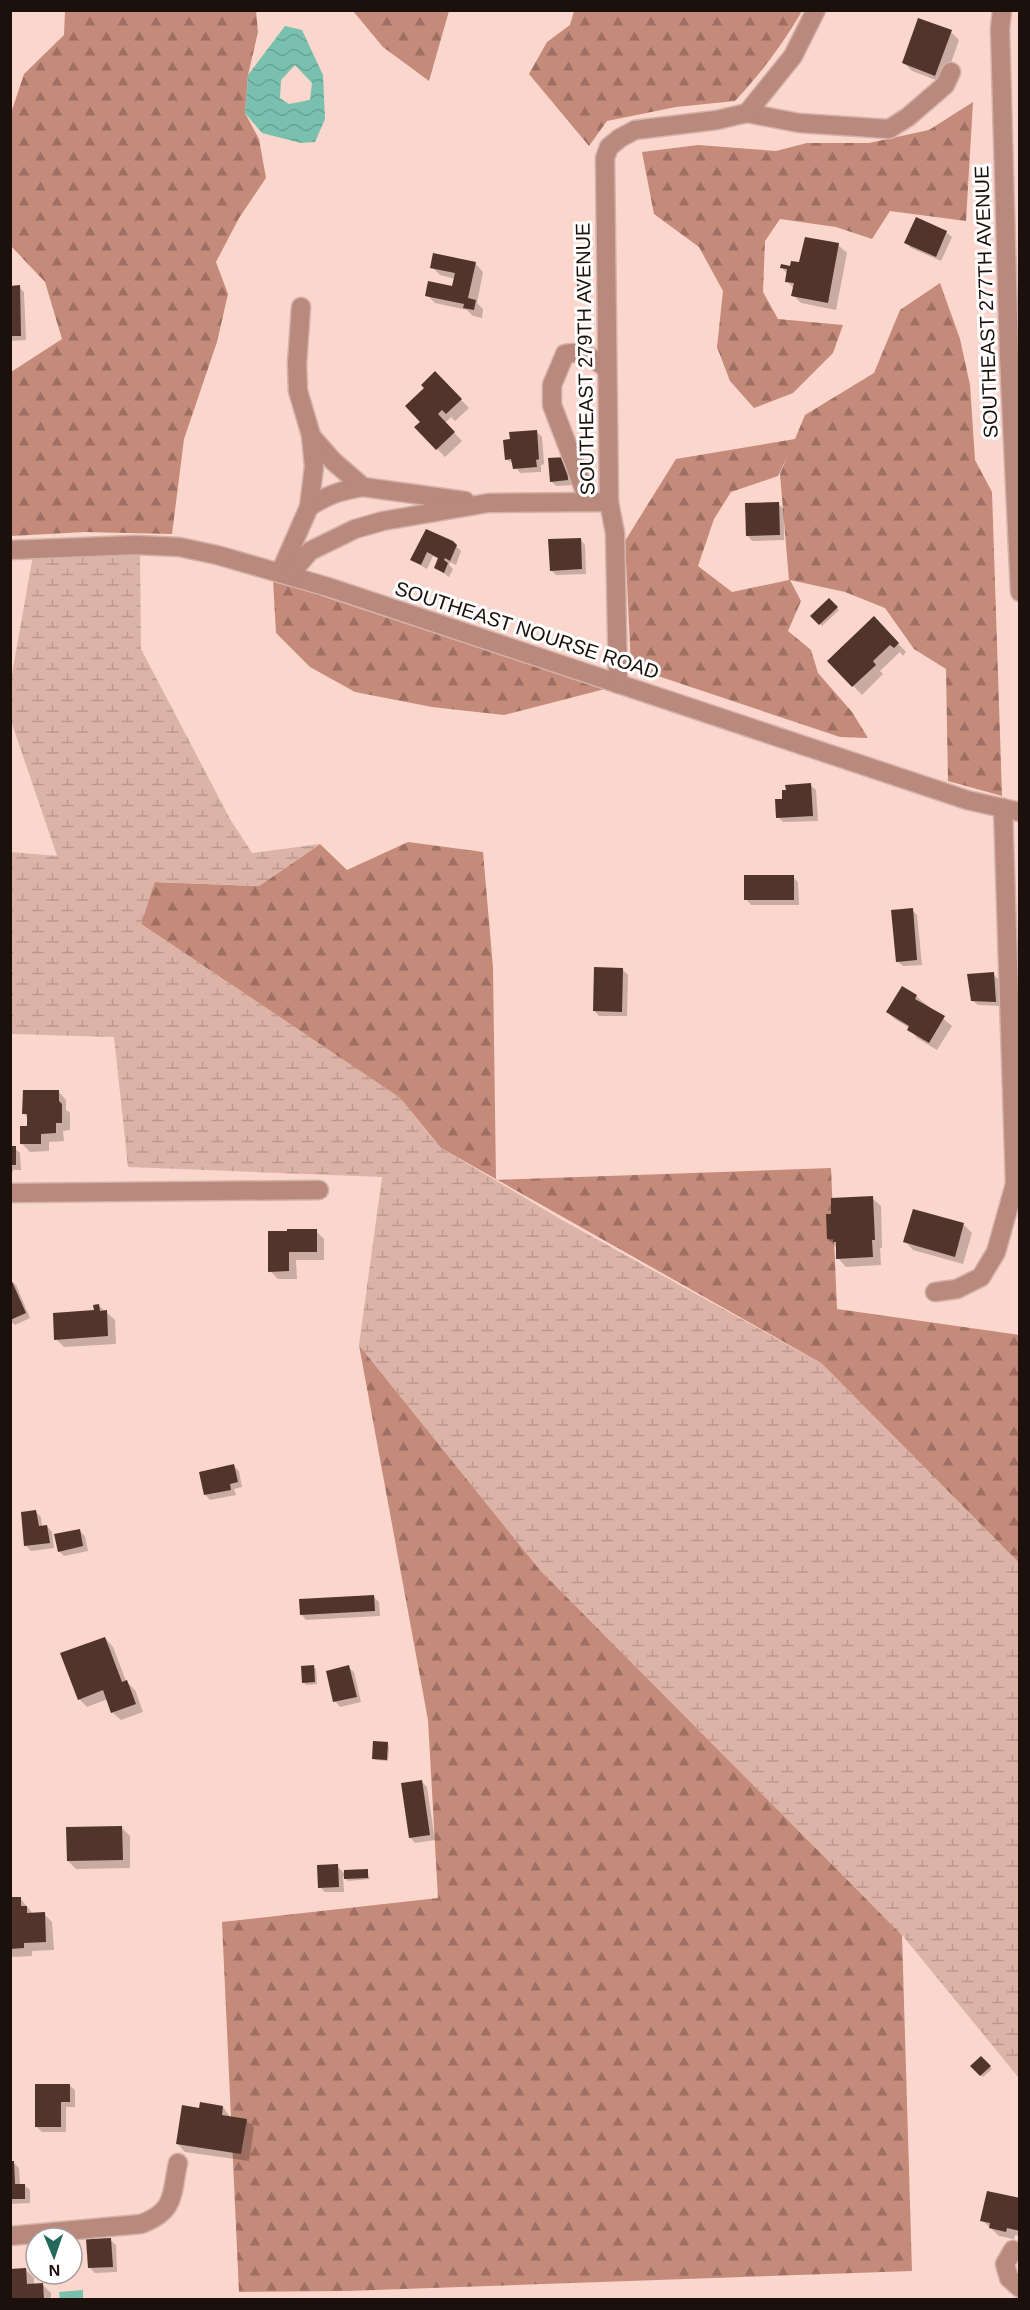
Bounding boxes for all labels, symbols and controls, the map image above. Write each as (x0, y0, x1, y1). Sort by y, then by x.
street label: SOUTHEAST 277TH AVENUE (970, 165, 1002, 439)
street label: SOUTHEAST 279TH AVENUE (572, 222, 598, 496)
street label: SOUTHEAST NOURSE ROAD (392, 577, 662, 683)
north arrow (24, 2226, 84, 2286)
text: N (48, 2262, 61, 2279)

